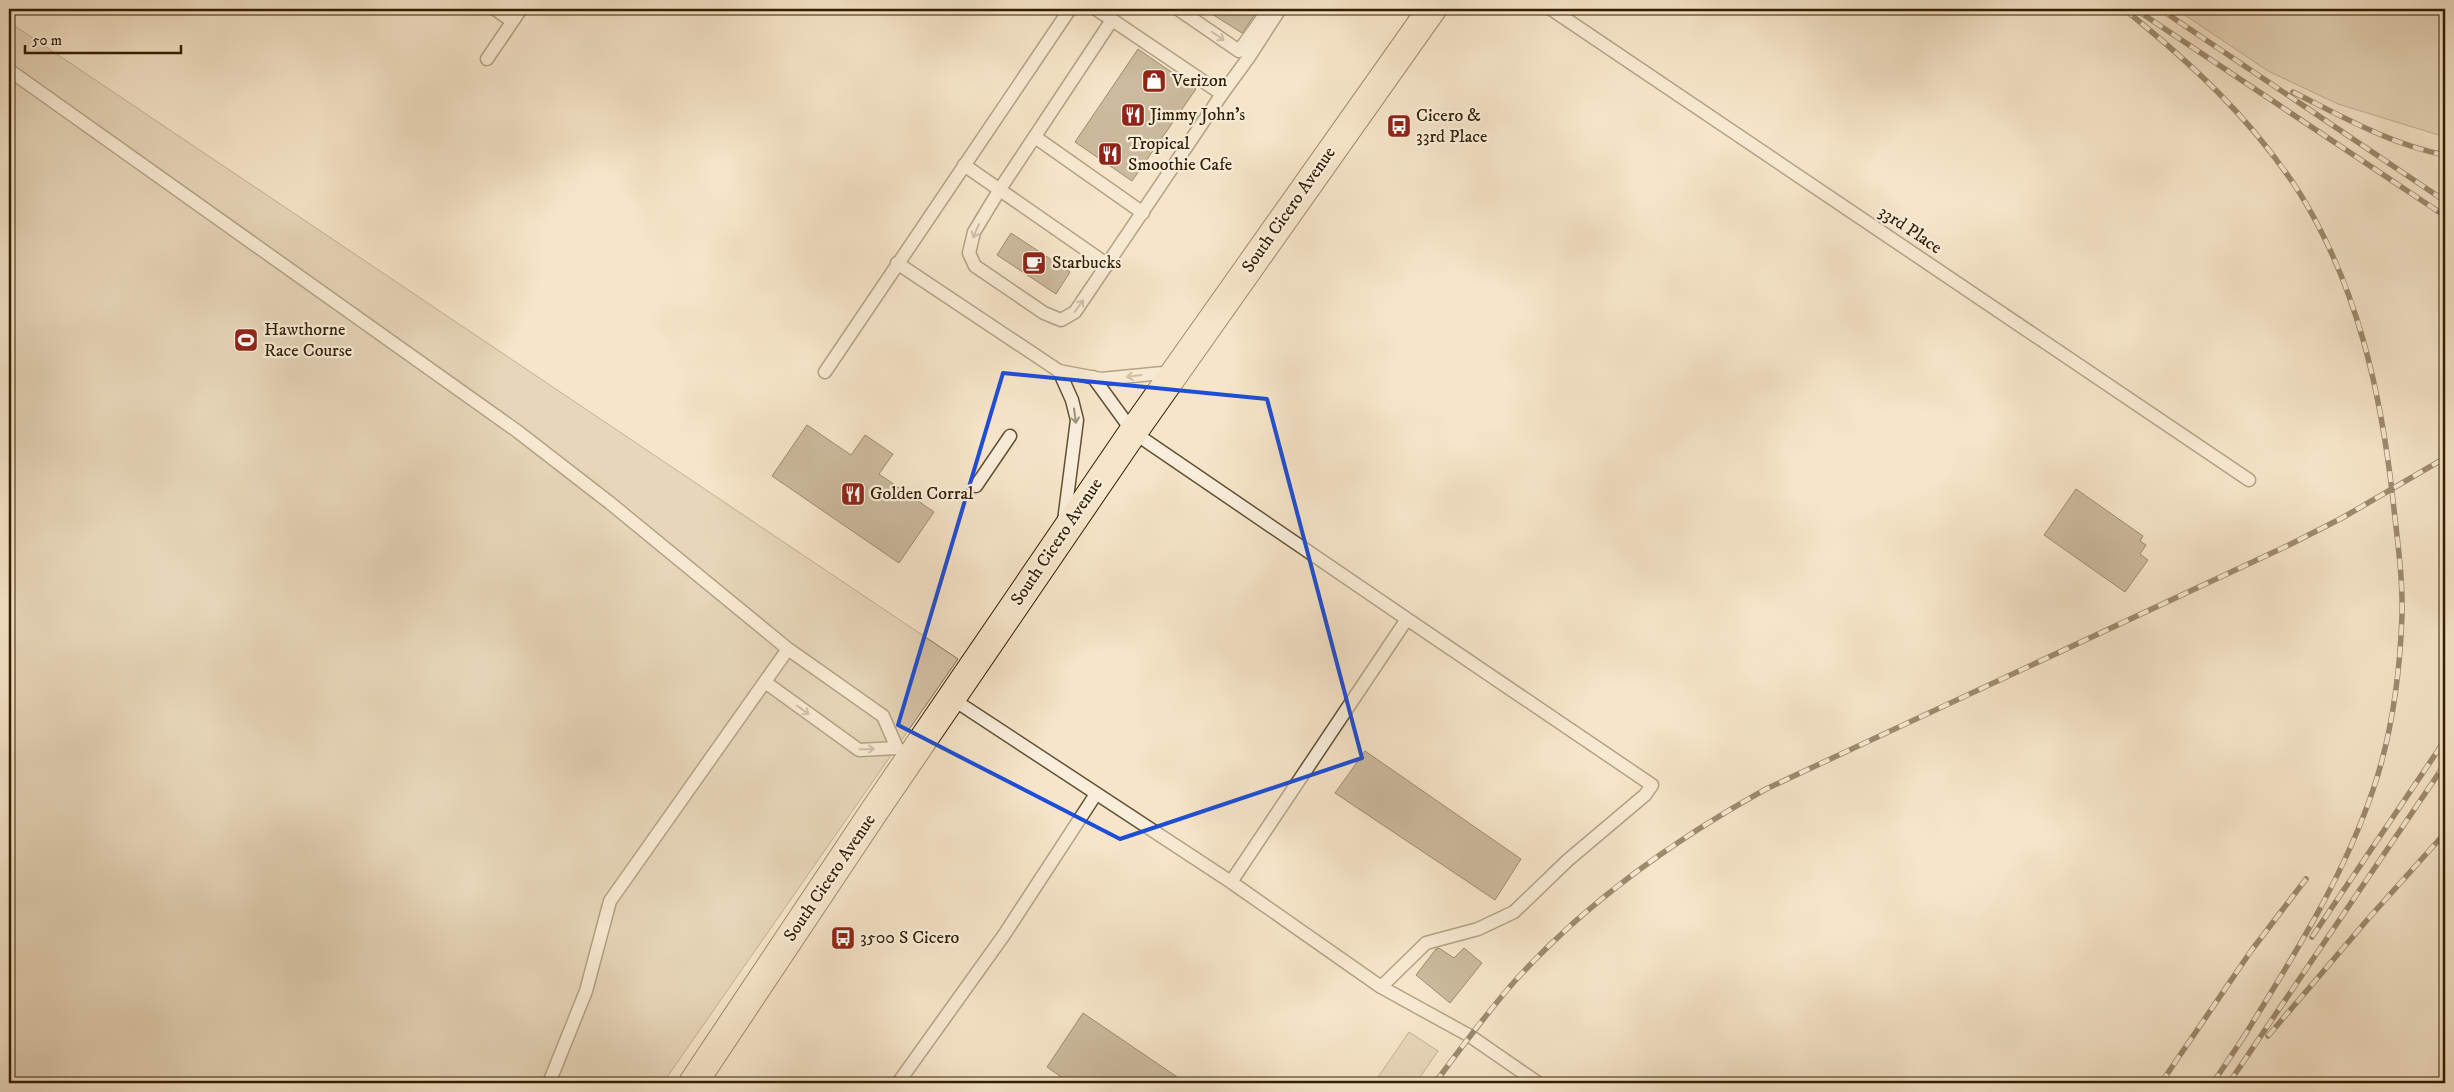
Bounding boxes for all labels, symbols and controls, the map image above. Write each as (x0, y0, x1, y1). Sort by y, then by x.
scale bar (25, 22, 181, 54)
text: 50 m (32, 31, 62, 50)
one-way arrow (1211, 31, 1225, 41)
shop icon: Verizon (1141, 68, 1167, 94)
place label: Verizon (1171, 70, 1228, 92)
restaurant icon: Jimmy John's (1120, 102, 1146, 128)
place label: Jimmy John's (1148, 104, 1245, 126)
place label: Cicero & 33rd Place (1416, 105, 1488, 148)
bus stop icon: Cicero & 33rd Place (1386, 113, 1412, 139)
place label: Tropical Smoothie Cafe (1128, 133, 1232, 176)
restaurant icon: Tropical Smoothie Cafe (1097, 141, 1123, 167)
street label: South Cicero Avenue (1237, 143, 1341, 277)
street label: 33rd Place (1874, 201, 1946, 259)
one-way arrow (971, 223, 981, 238)
cafe icon: Starbucks (1021, 250, 1047, 276)
place label: Starbucks (1052, 252, 1121, 274)
one-way arrow (1074, 299, 1084, 313)
place label: Hawthorne Race Course (264, 319, 352, 362)
sports icon: Hawthorne Race Course (233, 327, 259, 353)
one-way arrow (1127, 371, 1143, 381)
one-way arrow (1070, 408, 1080, 424)
street label: South Cicero Avenue (1006, 474, 1108, 610)
restaurant icon: Golden Corral (840, 481, 866, 507)
place label: Golden Corral (870, 483, 974, 505)
one-way arrow (796, 705, 810, 715)
one-way arrow (859, 745, 875, 754)
street label: South Cicero Avenue (779, 810, 881, 946)
bus stop icon: 3500 S Cicero (830, 925, 856, 951)
place label: 3500 S Cicero (860, 927, 960, 949)

